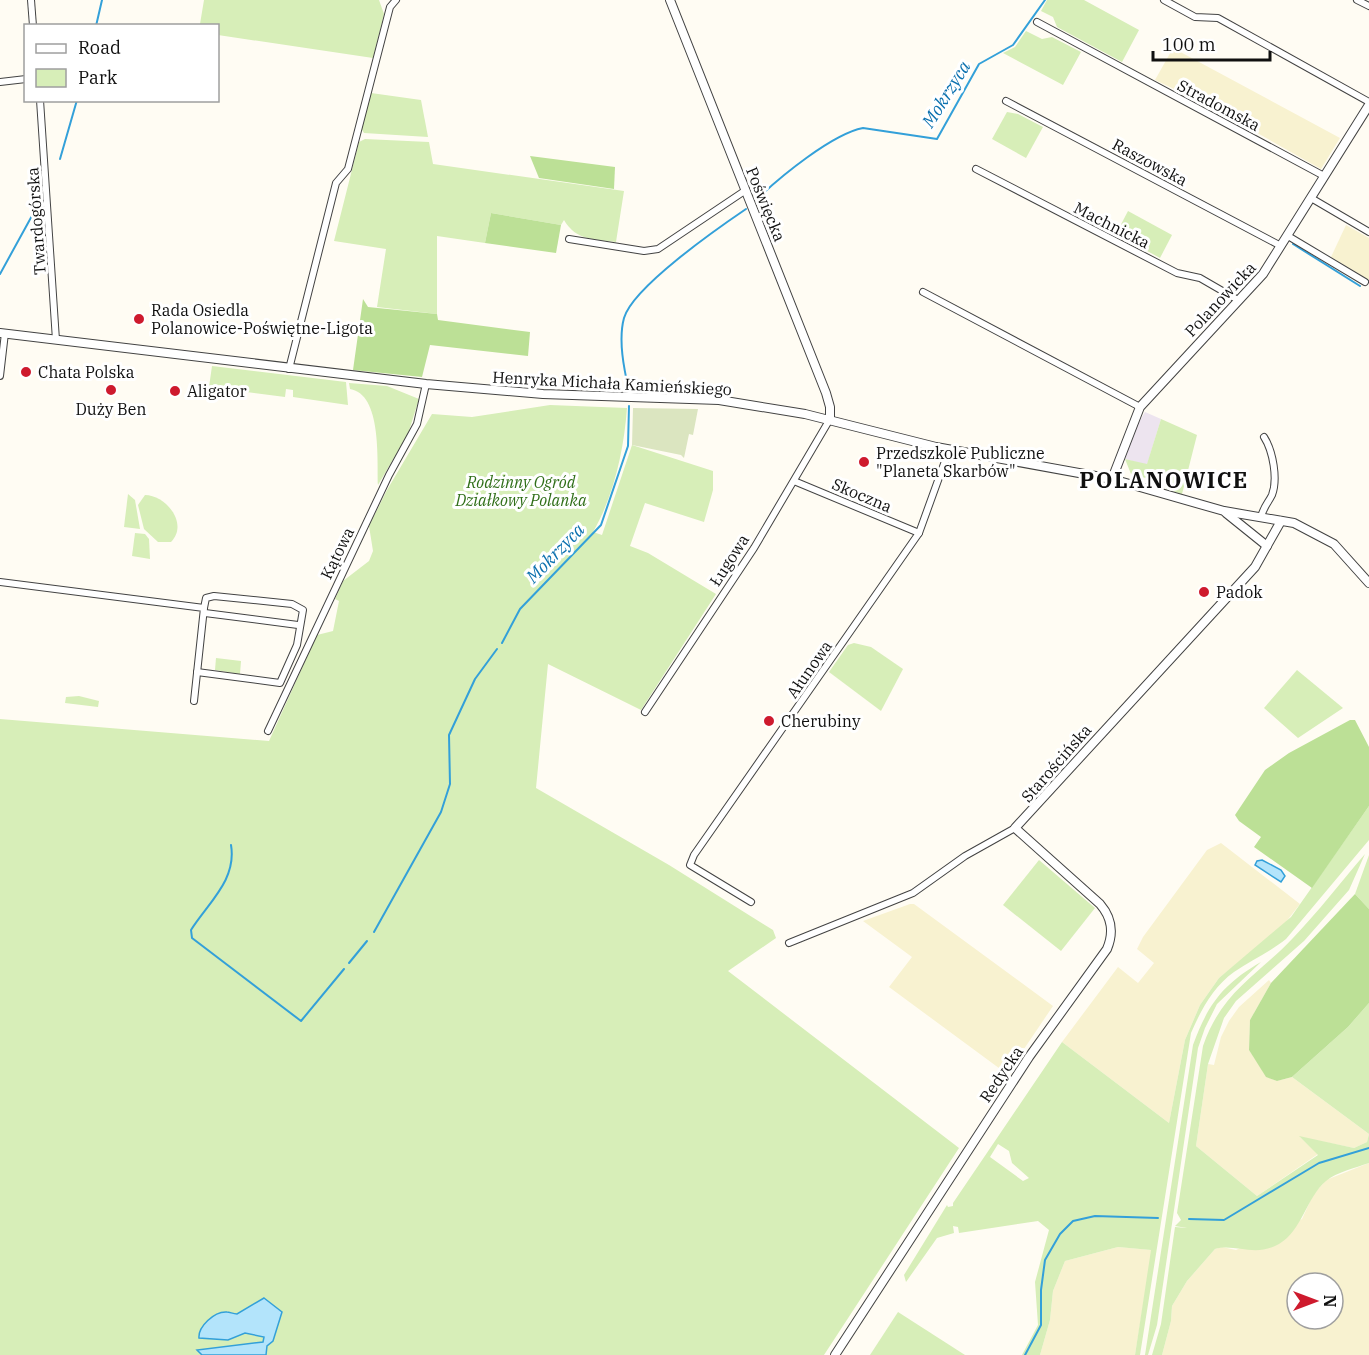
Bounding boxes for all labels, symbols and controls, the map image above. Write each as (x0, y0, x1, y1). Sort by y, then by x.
legend (24, 24, 219, 102)
scale bar (1153, 24, 1270, 62)
text: 100 m (1162, 33, 1216, 56)
text: Road (78, 36, 121, 59)
water label: Mokrzyca (916, 56, 976, 132)
text: Park (78, 66, 118, 89)
street label: Stradomska (1174, 75, 1264, 135)
street label: Raszowska (1109, 134, 1191, 190)
street label: Poświęcka (742, 164, 790, 245)
street label: Twardogórska (22, 166, 50, 276)
street label: Machnicka (1071, 197, 1154, 253)
street label: Polanowicka (1180, 257, 1260, 341)
place label: Rada Osiedla Polanowice-Poświętne-Ligota (151, 300, 373, 338)
marker: Rada Osiedla Polanowice-Poświętne-Ligota (132, 312, 146, 326)
place label: Chata Polska (38, 362, 135, 382)
marker: Chata Polska (19, 365, 33, 379)
street label: Henryka Michała Kamieńskiego (492, 367, 732, 399)
place label: Aligator (187, 381, 247, 401)
marker: Duży Ben (104, 383, 118, 397)
marker: Aligator (168, 384, 182, 398)
place label: Duży Ben (75, 399, 147, 419)
place label: Przedszkole Publiczne "Planeta Skarbów" (876, 443, 1045, 481)
marker: Przedszkole Publiczne "Planeta Skarbów" (857, 455, 871, 469)
district label: POLANOWICE (1079, 465, 1249, 494)
park label: Rodzinny Ogród Działkowy Polanka (454, 472, 587, 510)
street label: Skoczna (829, 473, 895, 517)
water label: Mokrzyca (520, 518, 589, 588)
street label: Kątowa (316, 524, 358, 582)
street label: Ługowa (705, 530, 753, 590)
place label: Padok (1216, 582, 1263, 602)
marker: Padok (1197, 585, 1211, 599)
street label: Ałunowa (782, 636, 836, 702)
place label: Cherubiny (781, 711, 861, 731)
marker: Cherubiny (762, 714, 776, 728)
street label: Starościńska (1017, 720, 1096, 806)
street label: Redycka (975, 1042, 1027, 1106)
north arrow (1285, 1271, 1345, 1331)
text: N (1320, 1295, 1340, 1307)

